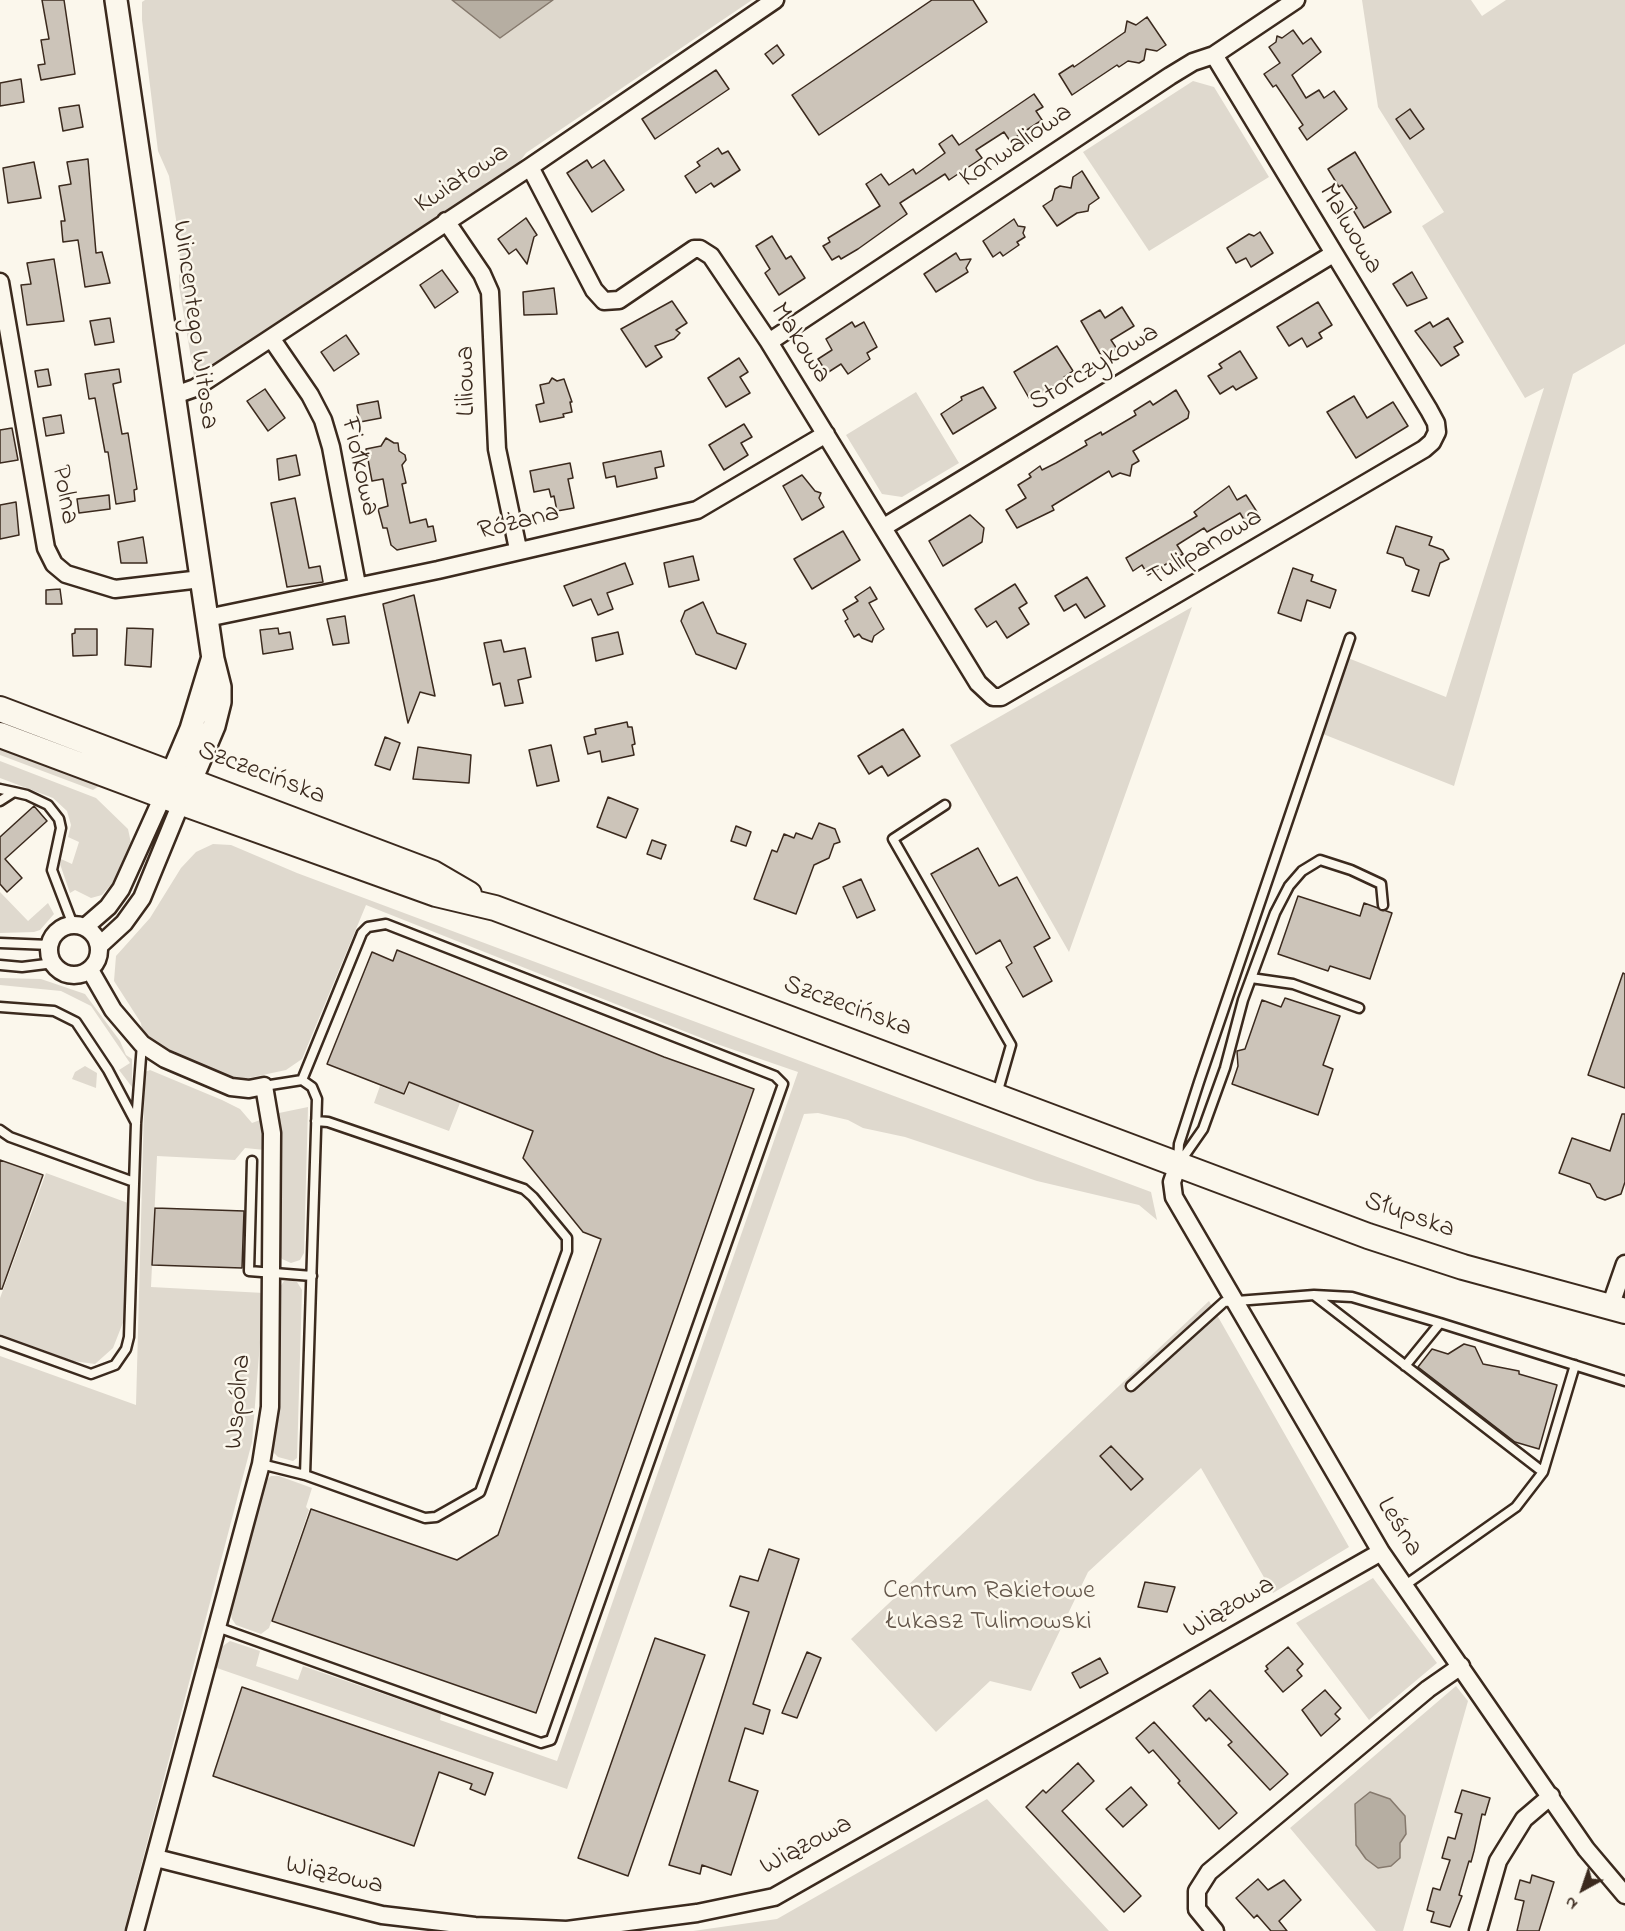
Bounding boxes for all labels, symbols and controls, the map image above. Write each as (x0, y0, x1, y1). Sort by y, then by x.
street label: Konwaliowa (955, 98, 1079, 196)
street label: Kwiatowa (410, 138, 516, 222)
street label: Malwowa (1310, 179, 1388, 281)
street label: Wincentego Witosa (162, 219, 224, 431)
street label: Makowa (761, 298, 837, 390)
street label: Storczykowa (1024, 318, 1166, 420)
street label: Liliowa (451, 345, 485, 417)
street label: Fiołkowa (331, 415, 385, 519)
street label: Polna (42, 463, 84, 527)
street label: Różana (475, 498, 563, 550)
street label: Tulipanowa (1143, 502, 1269, 596)
street label: Szczecińska (192, 736, 330, 814)
street label: Szczecińska (778, 970, 916, 1046)
street label: Słupska (1359, 1186, 1459, 1248)
street label: Wspólna (220, 1353, 260, 1451)
street label: Leśna (1367, 1492, 1429, 1564)
street label: Wiązowa (1179, 1570, 1281, 1648)
park label: Centrum Rakietowe Łukasz Tulimowski (883, 1577, 1095, 1640)
street label: Wiązowa (756, 1809, 858, 1885)
street label: Wiązowa (282, 1850, 386, 1904)
north arrow (1553, 1859, 1613, 1919)
text: N (1560, 1890, 1583, 1915)

